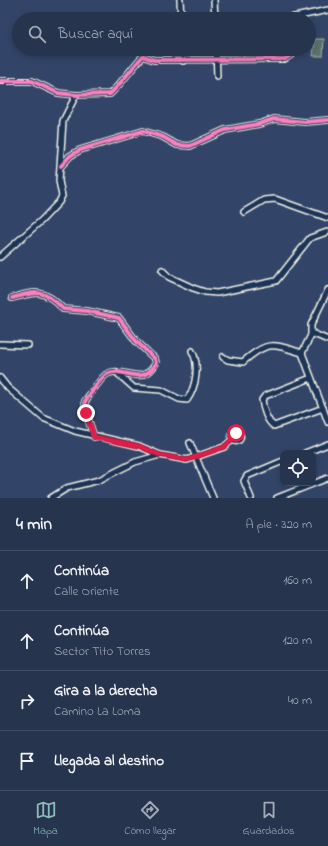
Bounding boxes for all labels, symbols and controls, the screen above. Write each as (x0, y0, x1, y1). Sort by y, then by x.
search box (12, 12, 316, 56)
icon: search (26, 23, 48, 45)
text: Buscar aquí (58, 23, 133, 45)
route end (77, 404, 95, 422)
route start (227, 424, 245, 442)
map controls (280, 450, 316, 486)
button: locate (280, 450, 316, 486)
text: 4 min (16, 512, 52, 537)
text: A pie · 320 m (245, 515, 312, 534)
text: Continúa (54, 560, 109, 582)
icon: ahead (16, 570, 38, 592)
text: 160 m (283, 571, 312, 590)
text: Calle Oriente (54, 582, 119, 601)
text: Continúa (54, 620, 109, 642)
icon: ahead (16, 630, 38, 652)
text: 120 m (282, 631, 312, 650)
text: Sector Tito Torres (54, 642, 151, 661)
text: Gira a la derecha (54, 680, 157, 702)
icon: right (16, 690, 38, 712)
text: 40 m (288, 691, 312, 710)
text: Camino La Loma (54, 702, 141, 721)
icon: arrive (16, 750, 38, 772)
text: Llegada al destino (54, 750, 164, 772)
tab: Mapa (33, 799, 58, 839)
tab: Cómo llegar (124, 799, 176, 839)
tab: Guardados (243, 799, 295, 839)

